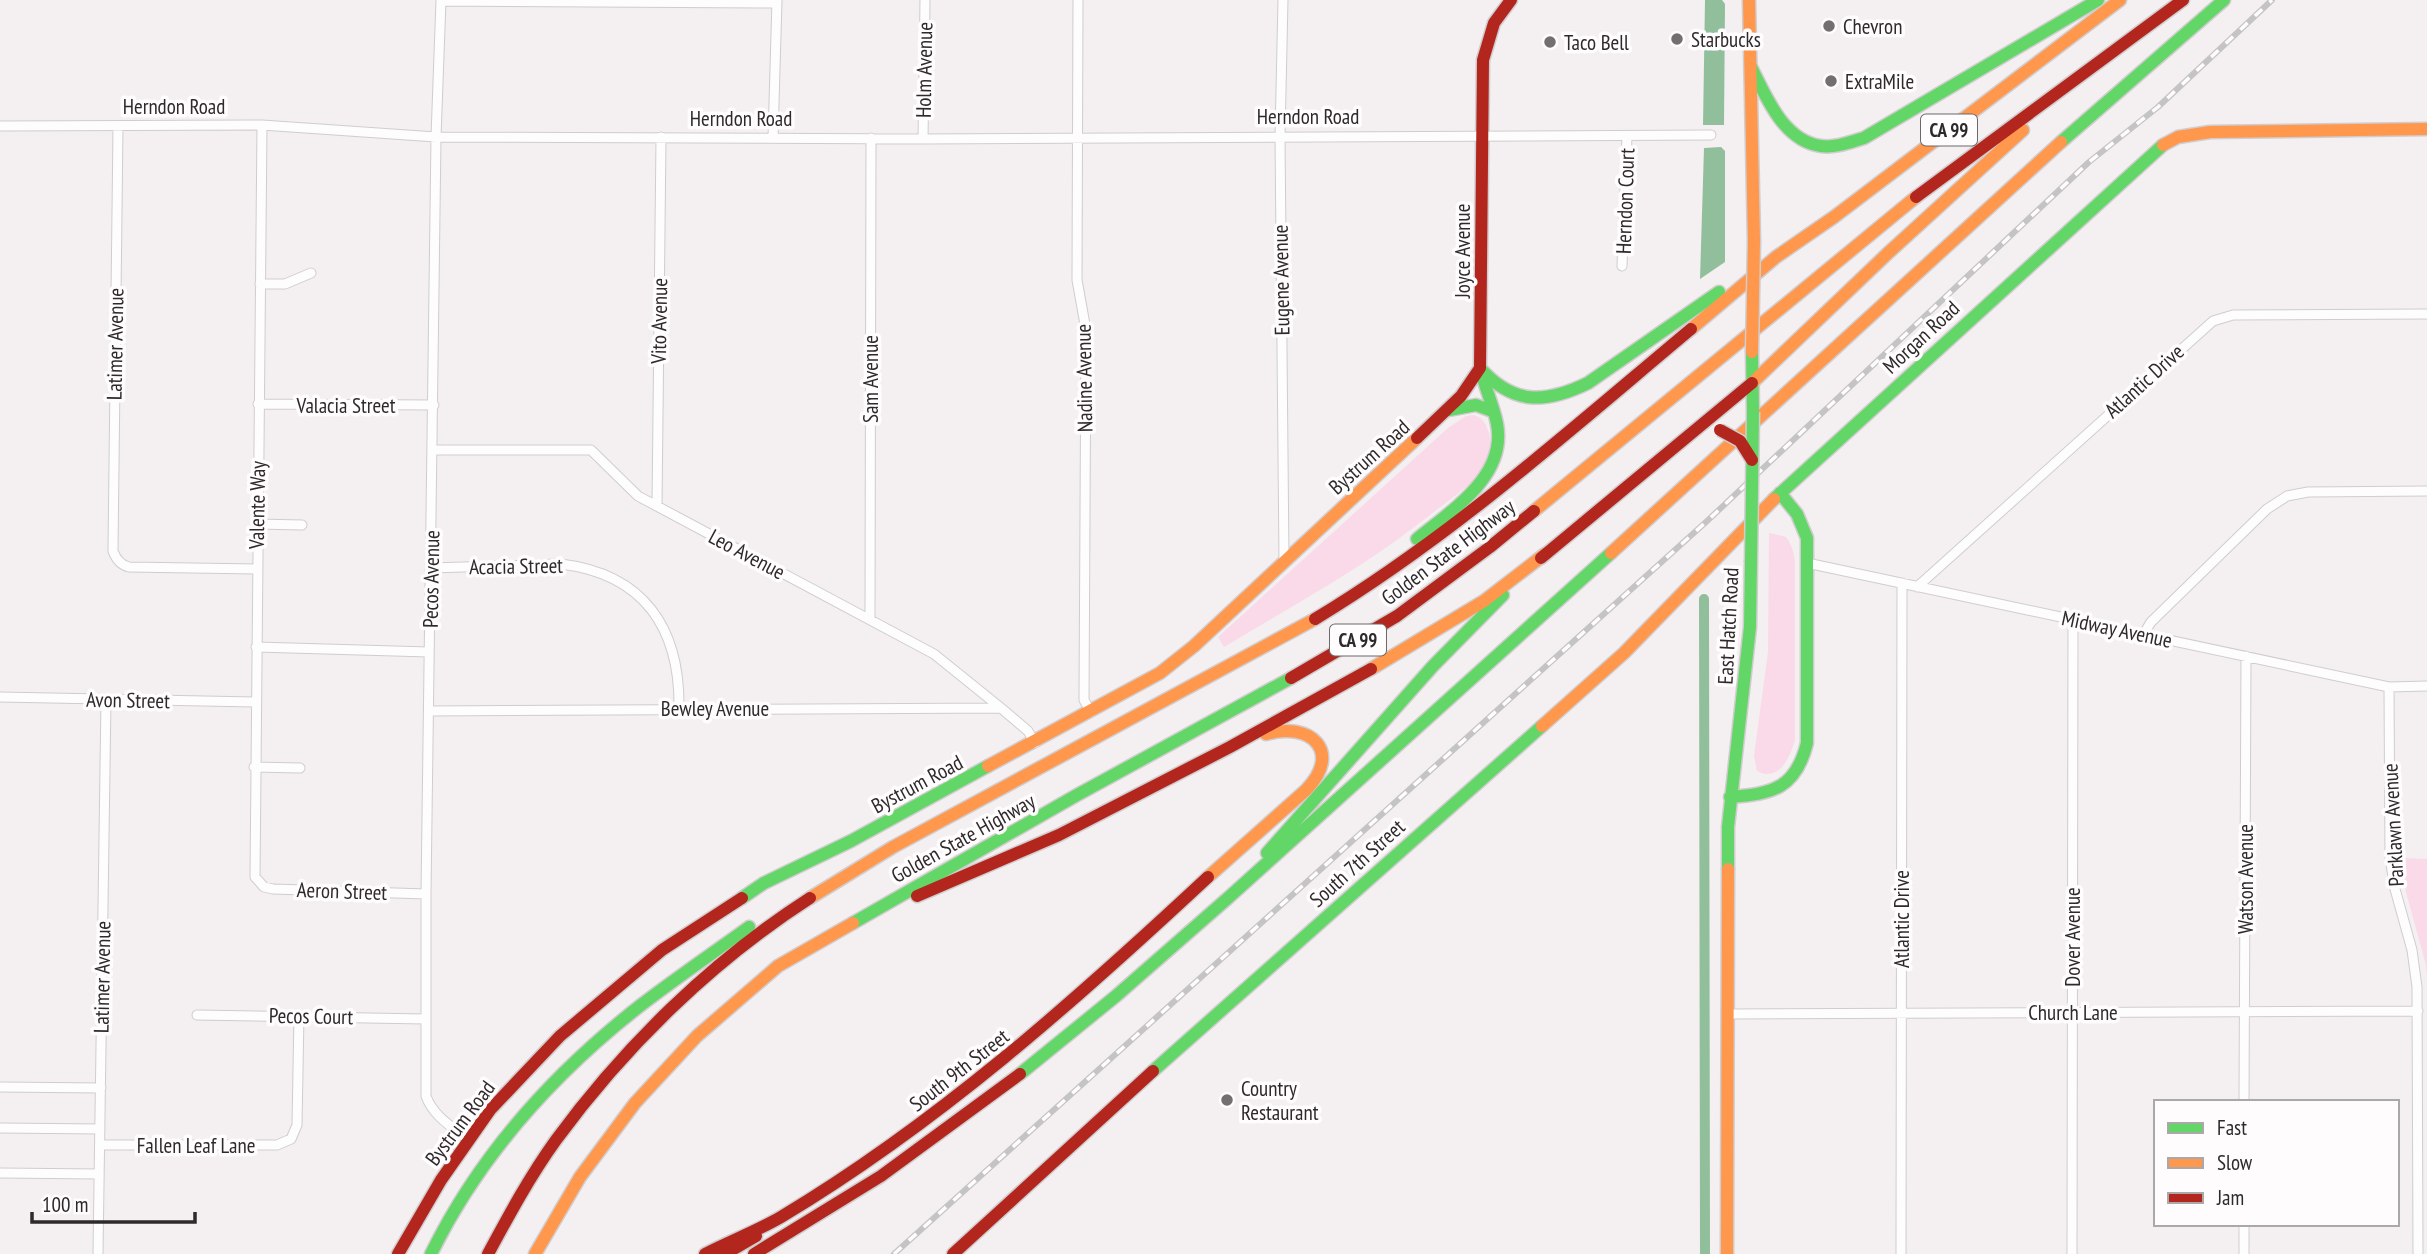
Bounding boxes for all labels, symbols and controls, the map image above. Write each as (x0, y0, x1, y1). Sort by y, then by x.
place label: Chevron (1843, 13, 1902, 40)
marker: Chevron (1821, 18, 1837, 34)
street label: Holm Avenue (910, 22, 938, 118)
place label: Starbucks (1691, 26, 1761, 53)
place label: Taco Bell (1564, 29, 1629, 56)
marker: Starbucks (1669, 31, 1685, 47)
marker: Taco Bell (1542, 34, 1558, 50)
place label: ExtraMile (1845, 68, 1914, 95)
marker: ExtraMile (1823, 73, 1839, 89)
street label: Herndon Road (123, 93, 225, 120)
street label: Herndon Road (1257, 103, 1359, 130)
street label: Herndon Road (690, 105, 792, 132)
road number: CA 99 (1921, 114, 1977, 146)
street label: Herndon Court (1610, 147, 1640, 254)
street label: Joyce Avenue (1449, 204, 1476, 299)
street label: Eugene Avenue (1267, 224, 1295, 336)
street label: Vito Avenue (645, 278, 673, 365)
street label: Latimer Avenue (101, 288, 129, 400)
street label: Morgan Road (1877, 295, 1965, 379)
street label: Nadine Avenue (1070, 324, 1098, 432)
street label: Sam Avenue (857, 335, 884, 423)
street label: Atlantic Drive (2099, 338, 2189, 424)
street label: Valacia Street (296, 392, 396, 419)
street label: Bystrum Road (1323, 414, 1415, 500)
street label: Valente Way (243, 461, 271, 550)
street label: Golden State Highway (1376, 493, 1520, 611)
street label: Leo Avenue (704, 523, 790, 585)
street label: Pecos Avenue (417, 530, 445, 628)
street label: Acacia Street (469, 552, 563, 580)
street label: East Hatch Road (1711, 567, 1745, 685)
street label: Midway Avenue (2059, 604, 2175, 654)
road number: CA 99 (1330, 624, 1386, 656)
street label: Avon Street (86, 686, 170, 714)
street label: Bewley Avenue (661, 695, 769, 722)
street label: Bystrum Road (867, 749, 967, 819)
street label: Parklawn Avenue (2376, 763, 2410, 887)
street label: Golden State Highway (886, 787, 1040, 889)
street label: South 7th Street (1304, 813, 1410, 913)
street label: Watson Avenue (2232, 824, 2259, 934)
street label: Atlantic Drive (1888, 870, 1915, 968)
street label: Aeron Street (296, 876, 388, 906)
street label: Dover Avenue (2059, 887, 2086, 987)
street label: Latimer Avenue (88, 921, 116, 1033)
street label: Church Lane (2028, 999, 2118, 1026)
street label: Pecos Court (269, 1002, 354, 1030)
street label: South 9th Street (904, 1023, 1014, 1117)
street label: Bystrum Road (419, 1075, 501, 1171)
place label: Country Restaurant (1241, 1075, 1319, 1126)
marker: Country Restaurant (1219, 1092, 1235, 1108)
legend (2154, 1100, 2399, 1226)
text: Fast (2217, 1114, 2247, 1141)
street label: Fallen Leaf Lane (137, 1132, 255, 1159)
text: Slow (2217, 1149, 2253, 1176)
scale bar (32, 1180, 194, 1224)
text: Jam (2216, 1184, 2244, 1211)
text: 100 m (42, 1191, 88, 1218)

